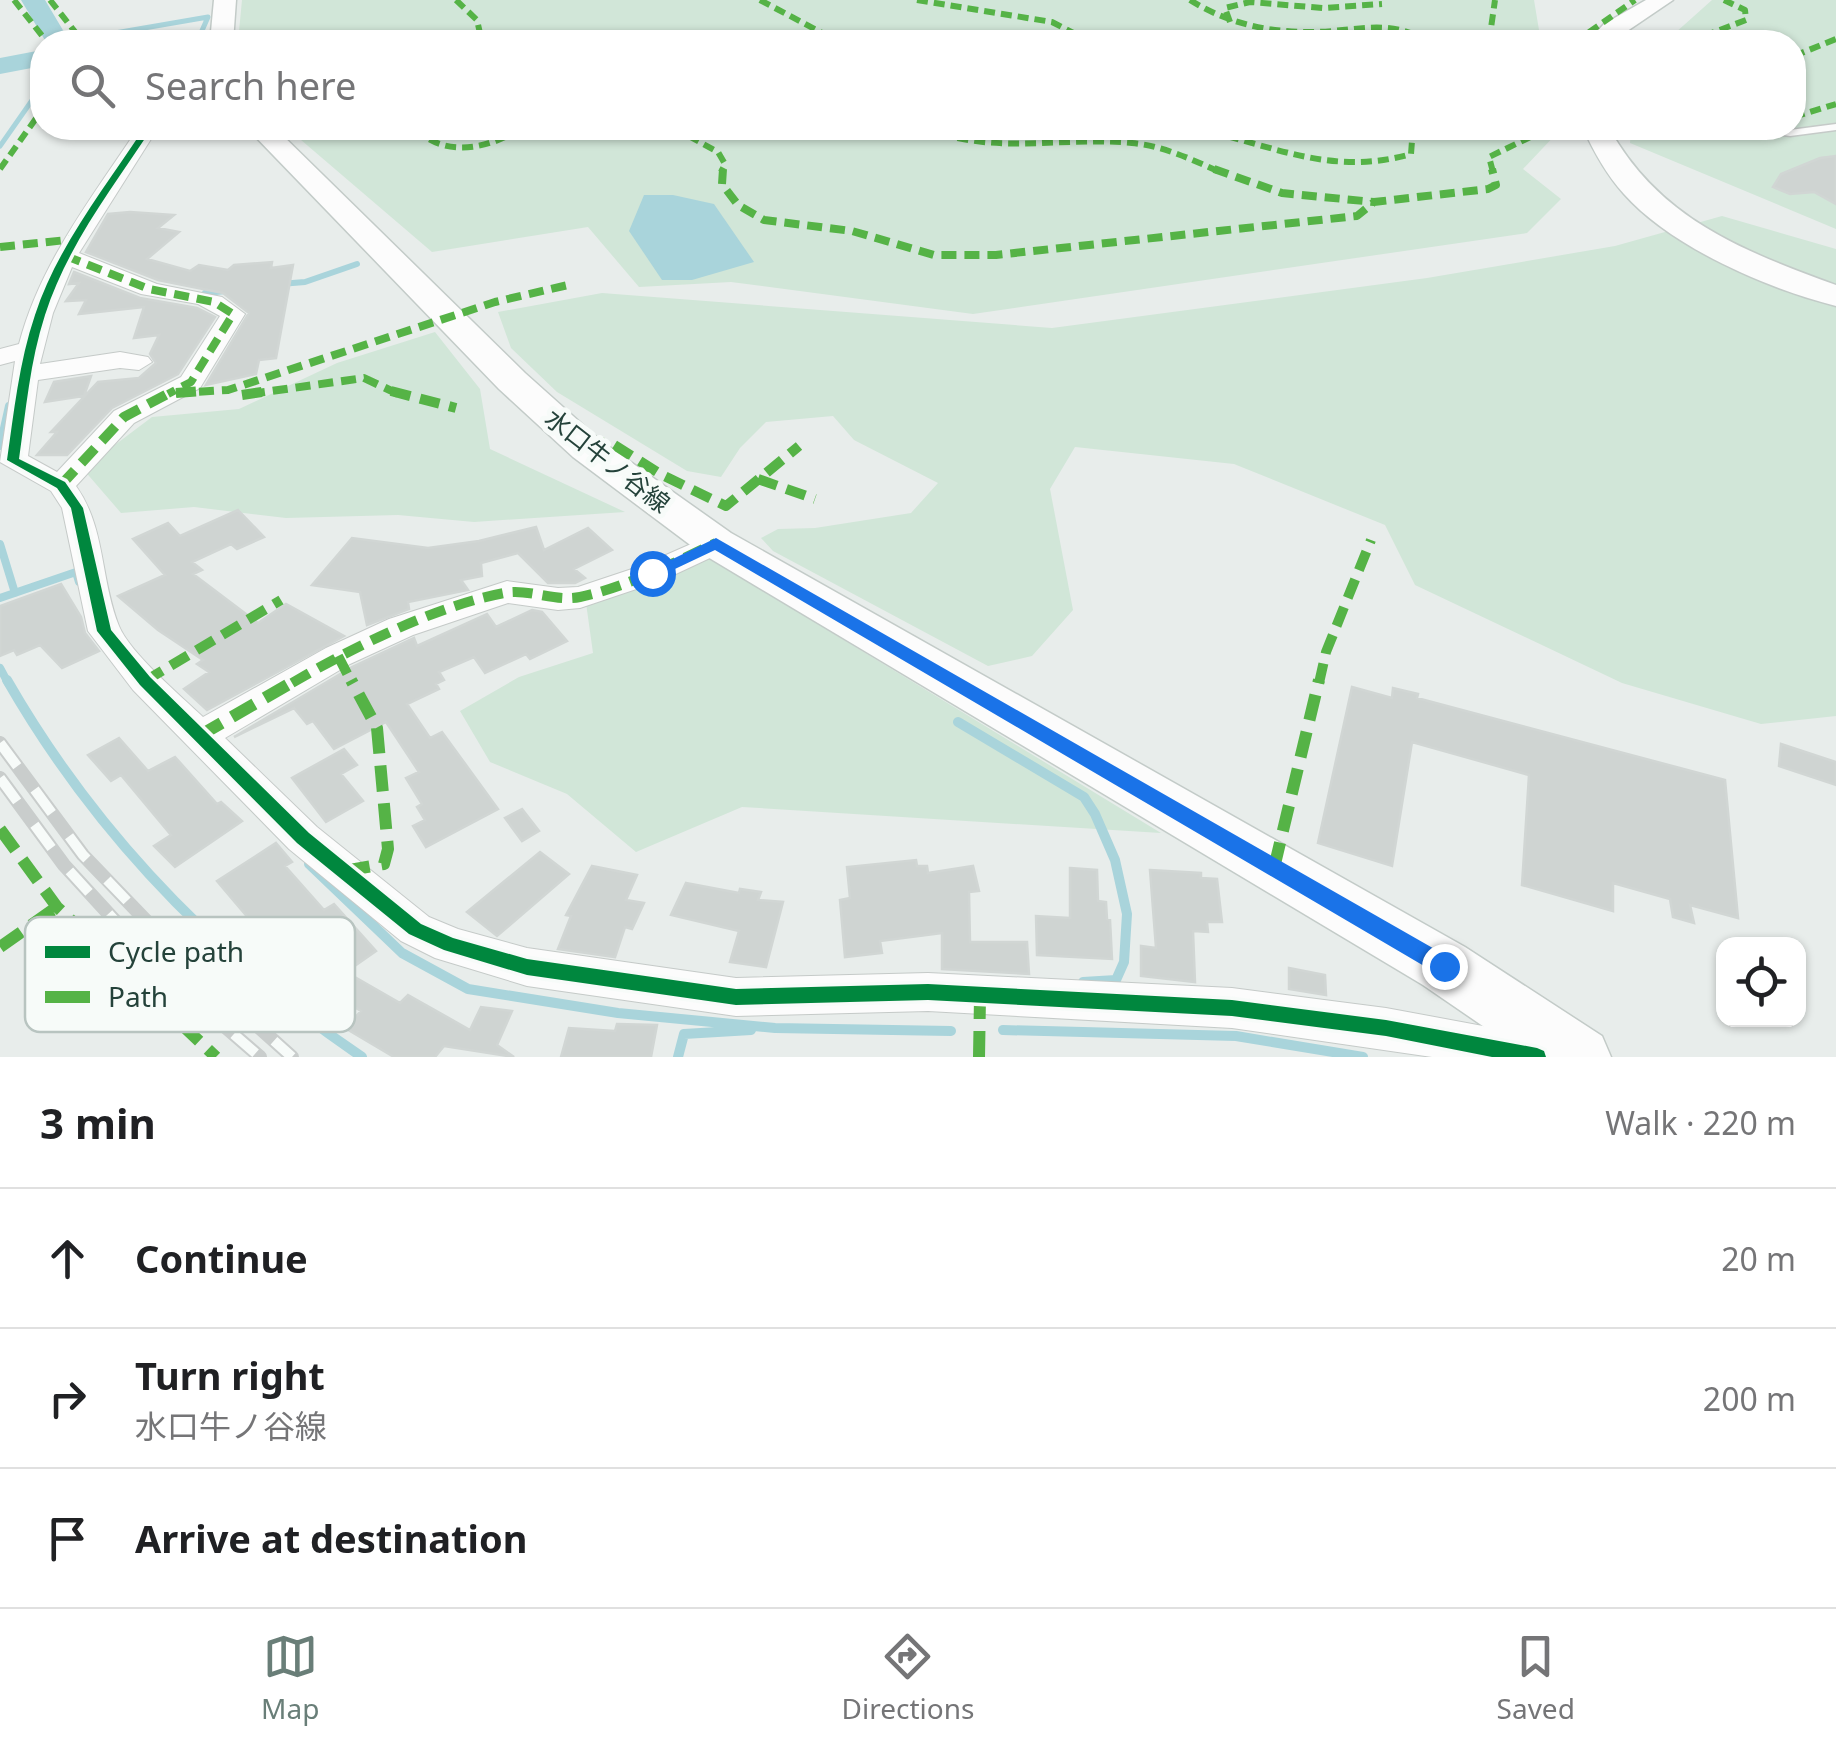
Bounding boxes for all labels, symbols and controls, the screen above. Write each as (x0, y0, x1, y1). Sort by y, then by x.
search box (30, 30, 1806, 140)
icon: search (65, 58, 120, 113)
text: Search here (145, 59, 356, 111)
street label: 水口牛ノ谷線 (538, 400, 678, 520)
route start (630, 551, 676, 597)
legend (25, 917, 355, 1032)
text: Cycle path (108, 932, 244, 970)
map controls (1716, 937, 1806, 1027)
button: locate (1716, 937, 1806, 1027)
route end (1422, 944, 1468, 990)
text: Path (108, 977, 168, 1015)
text: 3 min (40, 1094, 156, 1151)
text: Walk · 220 m (1605, 1101, 1796, 1144)
icon: ahead (40, 1231, 95, 1286)
text: Continue (135, 1232, 308, 1284)
text: 20 m (1721, 1237, 1796, 1280)
text: Turn right (135, 1349, 325, 1401)
icon: right (40, 1371, 95, 1426)
text: 200 m (1703, 1377, 1796, 1420)
text: 水口牛ノ谷線 (135, 1404, 327, 1447)
icon: arrive (40, 1511, 95, 1566)
text: Arrive at destination (135, 1512, 527, 1564)
tab: Map (261, 1629, 319, 1727)
tab: Directions (842, 1629, 974, 1727)
tab: Saved (1497, 1629, 1575, 1727)

